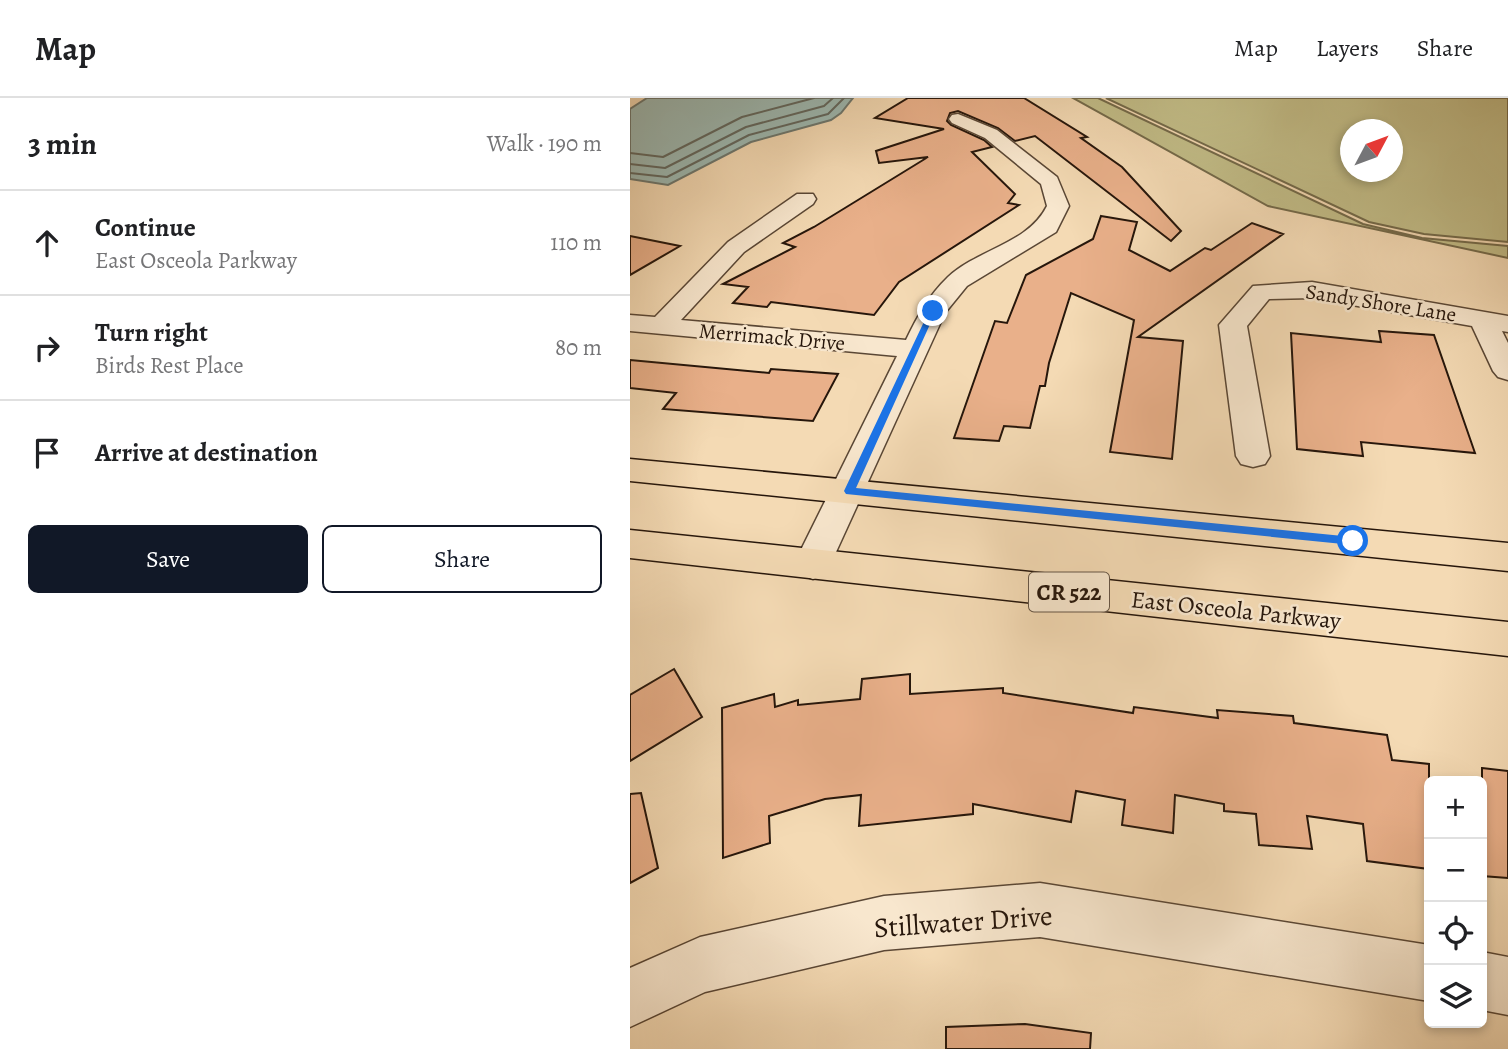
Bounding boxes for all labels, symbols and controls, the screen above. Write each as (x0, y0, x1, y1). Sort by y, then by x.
text: Map (35, 26, 96, 71)
text: Map (1234, 32, 1278, 64)
text: Layers (1316, 32, 1379, 64)
text: Share (1417, 32, 1473, 64)
north arrow (1340, 119, 1403, 182)
text: 3 min (28, 124, 97, 164)
text: Walk · 190 m (487, 128, 602, 159)
text: Continue (95, 210, 196, 245)
icon: ahead (28, 224, 66, 262)
text: 110 m (550, 227, 602, 258)
text: East Osceola Parkway (95, 245, 297, 276)
street label: Sandy Shore Lane (1304, 277, 1458, 329)
route end (917, 295, 948, 326)
text: Turn right (95, 315, 208, 350)
street label: Merrimack Drive (698, 317, 846, 357)
icon: right (28, 329, 66, 367)
text: 80 m (555, 332, 602, 363)
text: Birds Rest Place (95, 350, 244, 381)
icon: arrive (28, 434, 66, 472)
text: Arrive at destination (95, 435, 318, 470)
button: Save (28, 525, 308, 593)
button: Share (322, 525, 602, 593)
route start (1337, 525, 1368, 556)
road number: CR 522 (1029, 572, 1109, 612)
street label: East Osceola Parkway (1130, 583, 1343, 637)
map controls (1424, 776, 1487, 1028)
button: + (1424, 776, 1487, 839)
button: − (1424, 839, 1487, 902)
street label: Stillwater Drive (873, 897, 1054, 947)
button: locate (1424, 902, 1487, 965)
button: layers (1424, 965, 1487, 1028)

